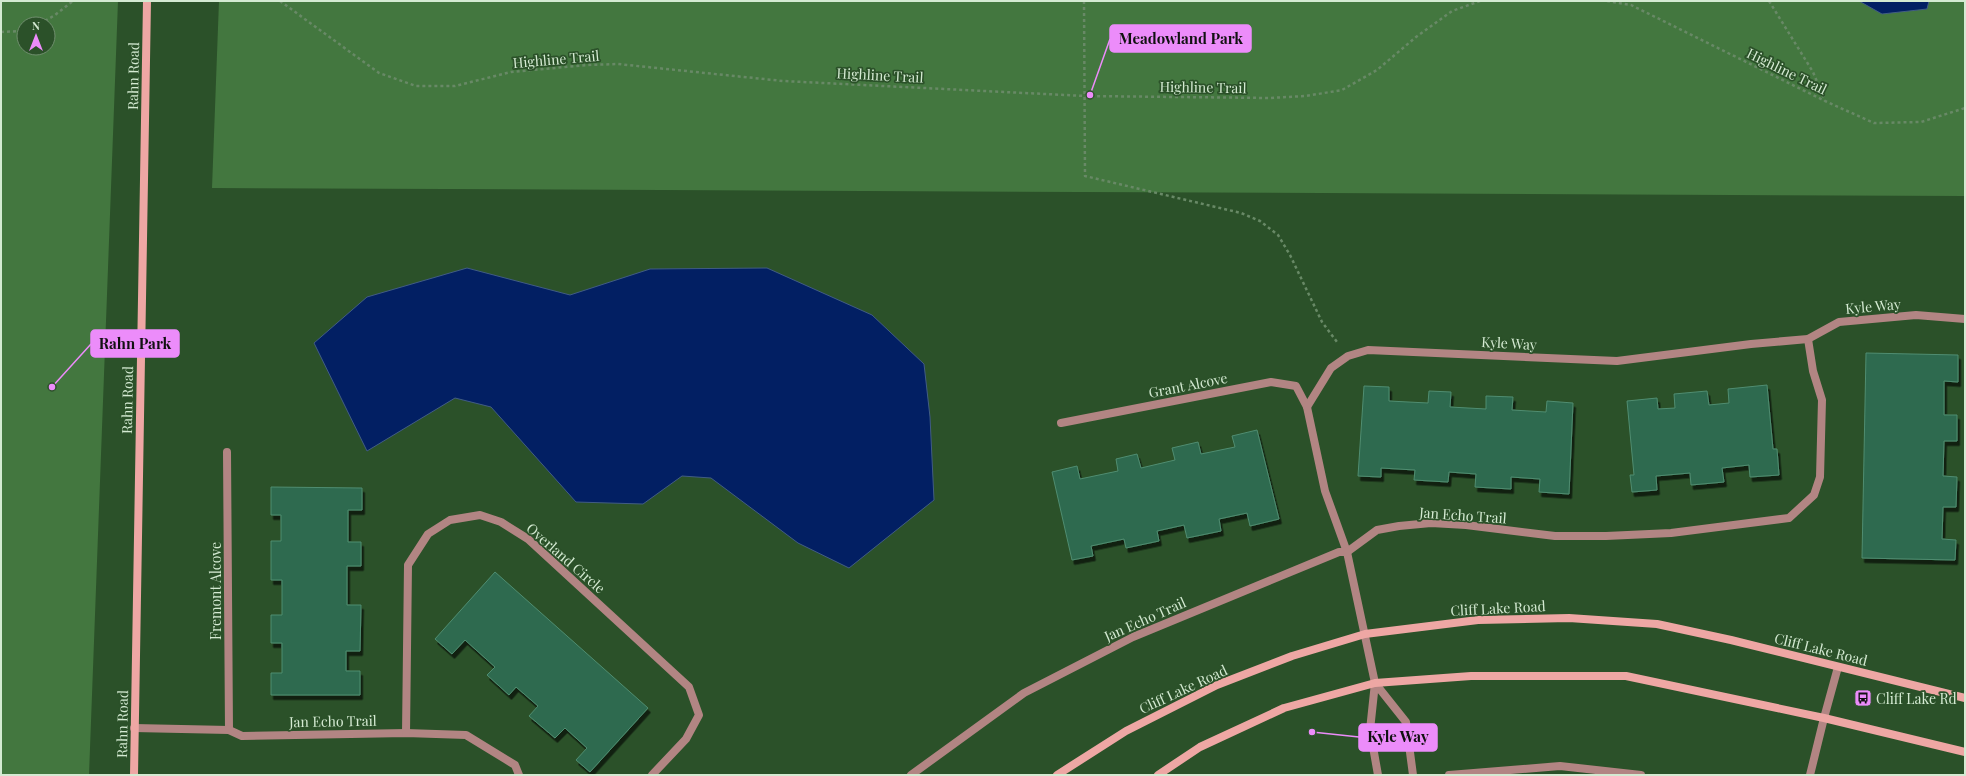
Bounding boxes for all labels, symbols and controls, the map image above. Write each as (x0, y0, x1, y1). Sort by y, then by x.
north arrow (16, 16, 56, 56)
text: N (32, 18, 40, 33)
callout: Meadowland Park (1110, 25, 1251, 52)
text: Meadowland Park (1119, 28, 1243, 48)
street label: Rahn Road (123, 42, 143, 110)
street label: Highline Trail (1744, 43, 1830, 99)
street label: Highline Trail (512, 46, 600, 72)
street label: Highline Trail (836, 63, 924, 87)
street label: Highline Trail (1159, 77, 1247, 97)
street label: Kyle Way (1844, 294, 1902, 318)
callout: Rahn Park (91, 330, 179, 357)
street label: Kyle Way (1481, 332, 1537, 354)
text: Rahn Park (99, 333, 172, 353)
street label: Rahn Road (117, 366, 137, 434)
street label: Grant Alcove (1147, 368, 1229, 402)
street label: Jan Echo Trail (1418, 502, 1507, 528)
street label: Overland Circle (523, 519, 609, 597)
street label: Fremont Alcove (206, 542, 225, 640)
street label: Jan Echo Trail (1100, 593, 1189, 646)
street label: Cliff Lake Road (1450, 596, 1546, 620)
street label: Cliff Lake Road (1772, 628, 1870, 670)
street label: Cliff Lake Road (1136, 660, 1230, 718)
bus stop icon: Cliff Lake Rd (1853, 688, 1873, 708)
place label: Cliff Lake Rd (1876, 689, 1957, 708)
street label: Rahn Road (112, 690, 132, 758)
street label: Jan Echo Trail (288, 711, 377, 731)
callout: Kyle Way (1359, 724, 1437, 751)
text: Kyle Way (1367, 726, 1429, 746)

